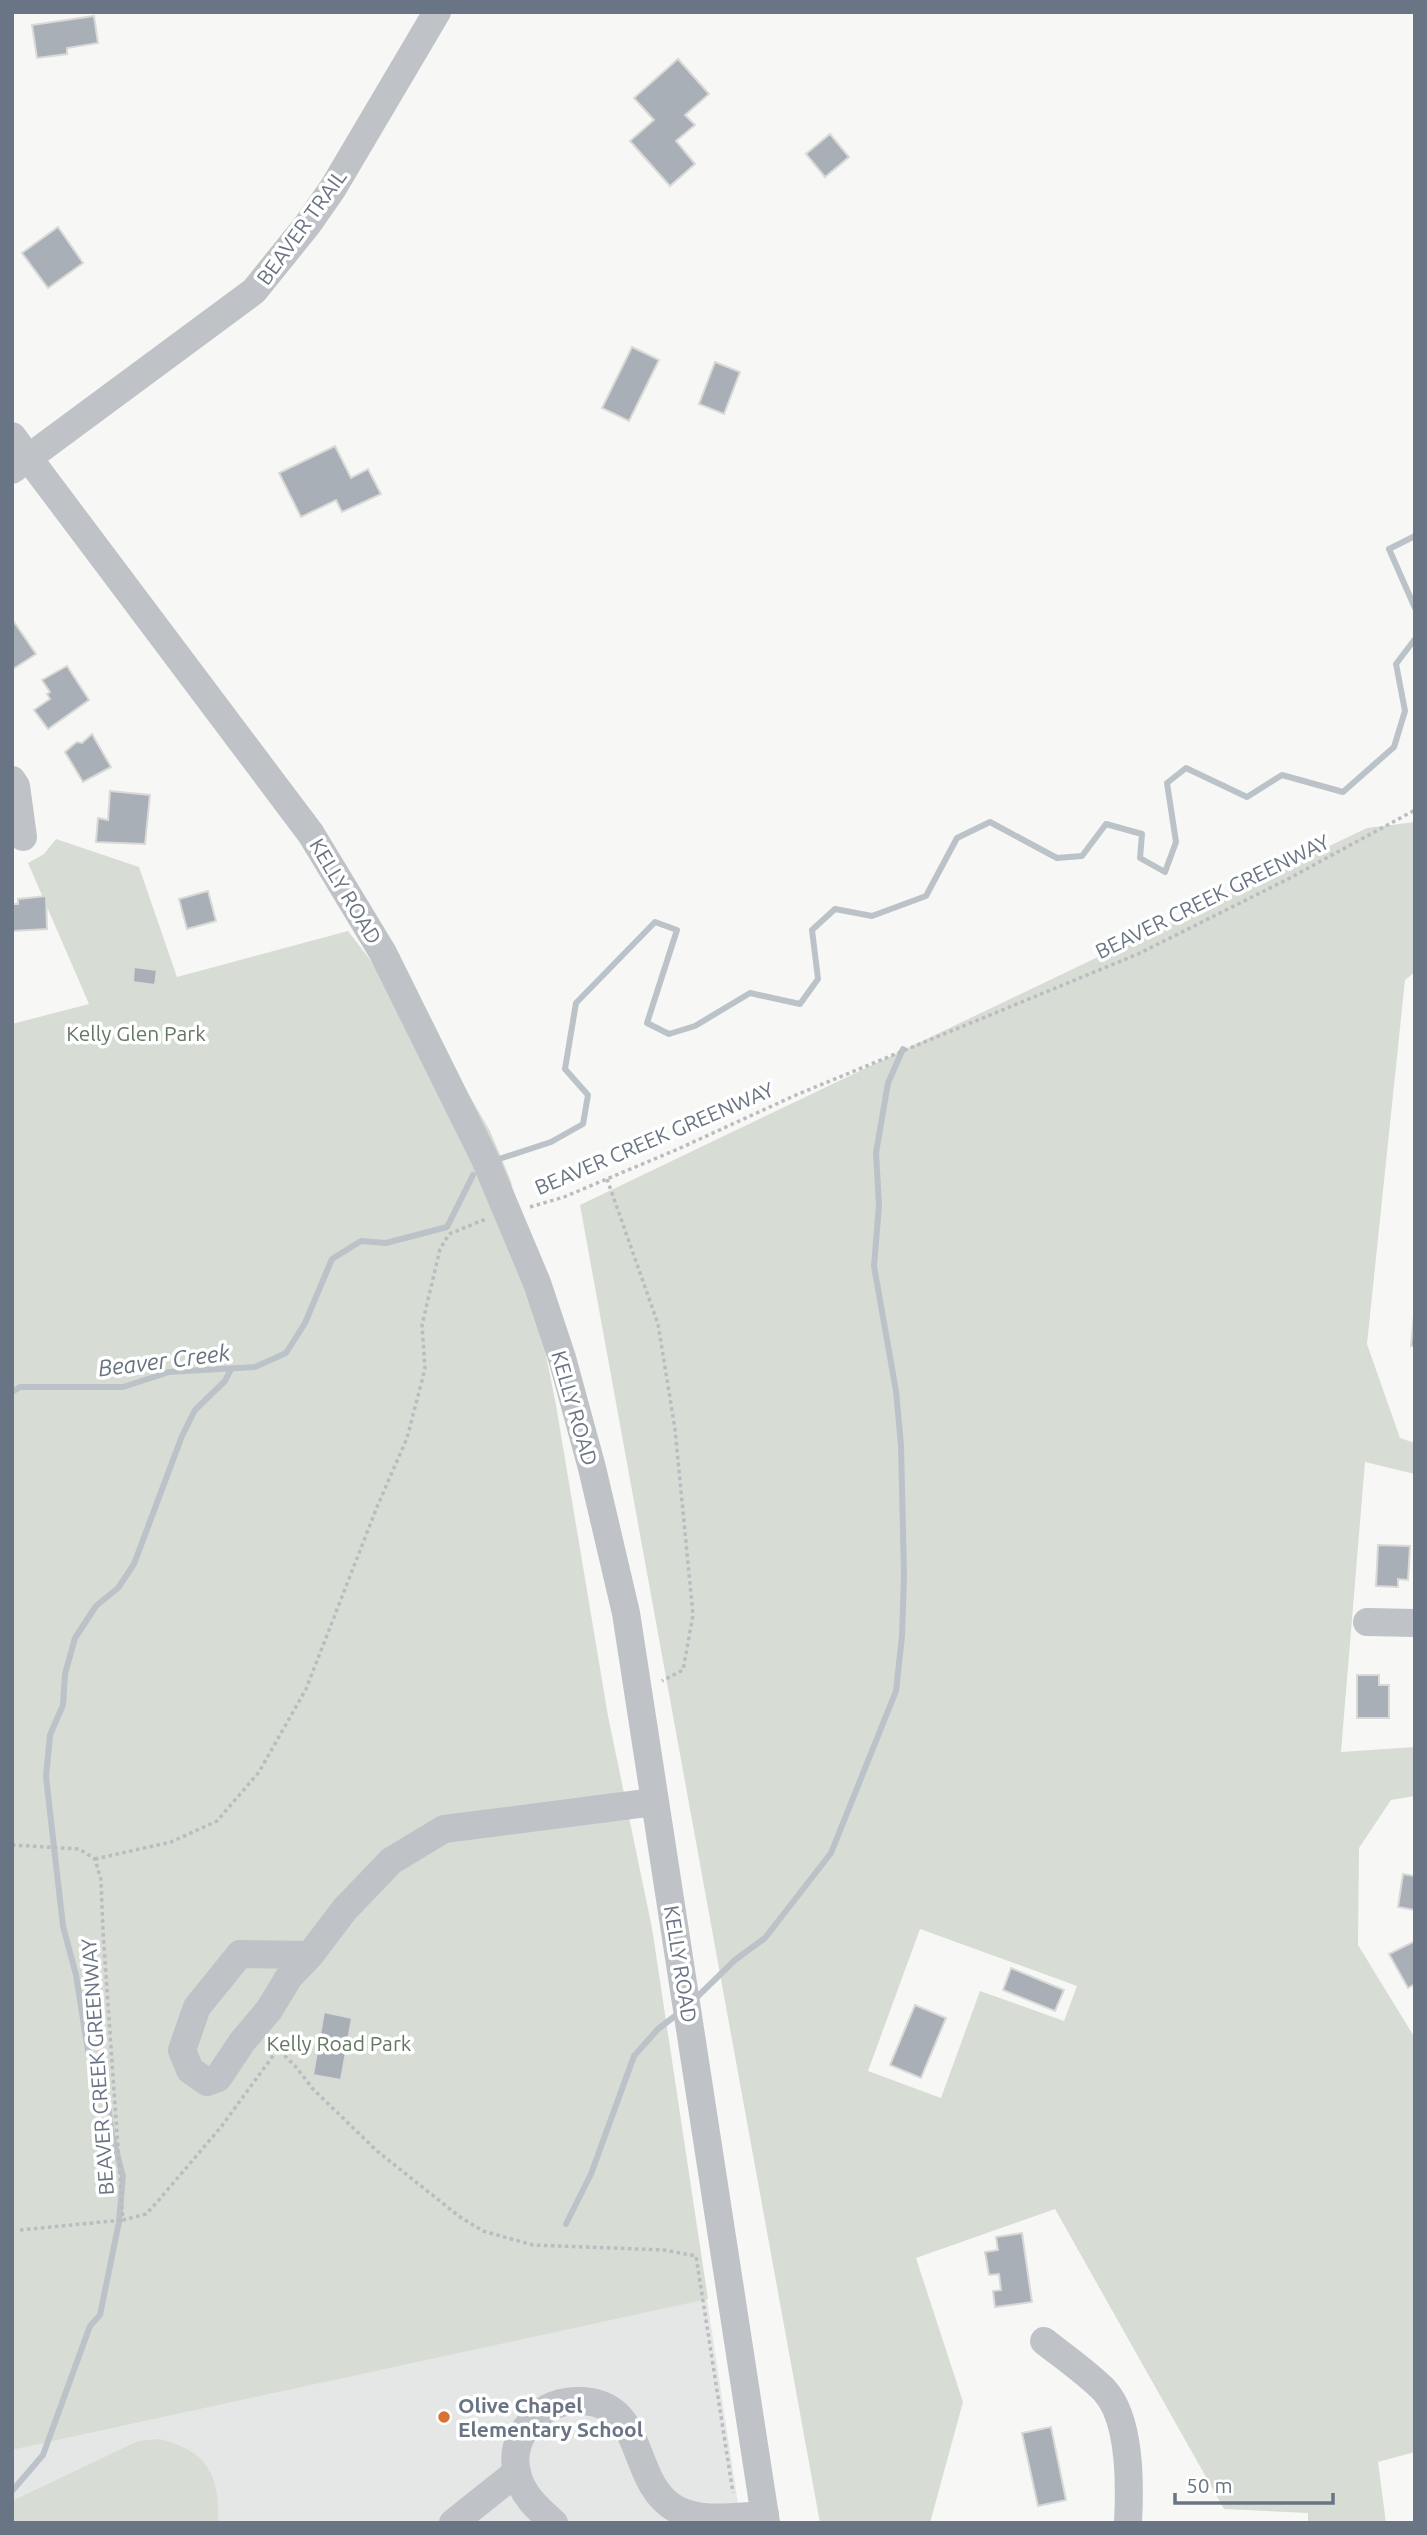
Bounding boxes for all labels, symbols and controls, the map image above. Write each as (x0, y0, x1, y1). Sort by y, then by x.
street label: BEAVER TRAIL (251, 165, 351, 289)
street label: BEAVER CREEK GREENWAY (1091, 829, 1333, 963)
street label: KELLY ROAD (305, 834, 387, 948)
park label: Kelly Glen Park (66, 1021, 206, 1045)
street label: BEAVER CREEK GREENWAY (531, 1077, 777, 1199)
water label: Beaver Creek (96, 1339, 232, 1381)
street label: KELLY ROAD (547, 1348, 603, 1468)
street label: KELLY ROAD (660, 1904, 702, 2024)
street label: BEAVER CREEK GREENWAY (76, 1938, 118, 2196)
park label: Kelly Road Park (267, 2031, 412, 2055)
place label: Olive Chapel Elementary School (458, 2393, 643, 2441)
marker: Olive Chapel Elementary School (436, 2409, 452, 2425)
scale bar (1175, 2462, 1332, 2506)
text: 50 m (1186, 2473, 1233, 2497)

